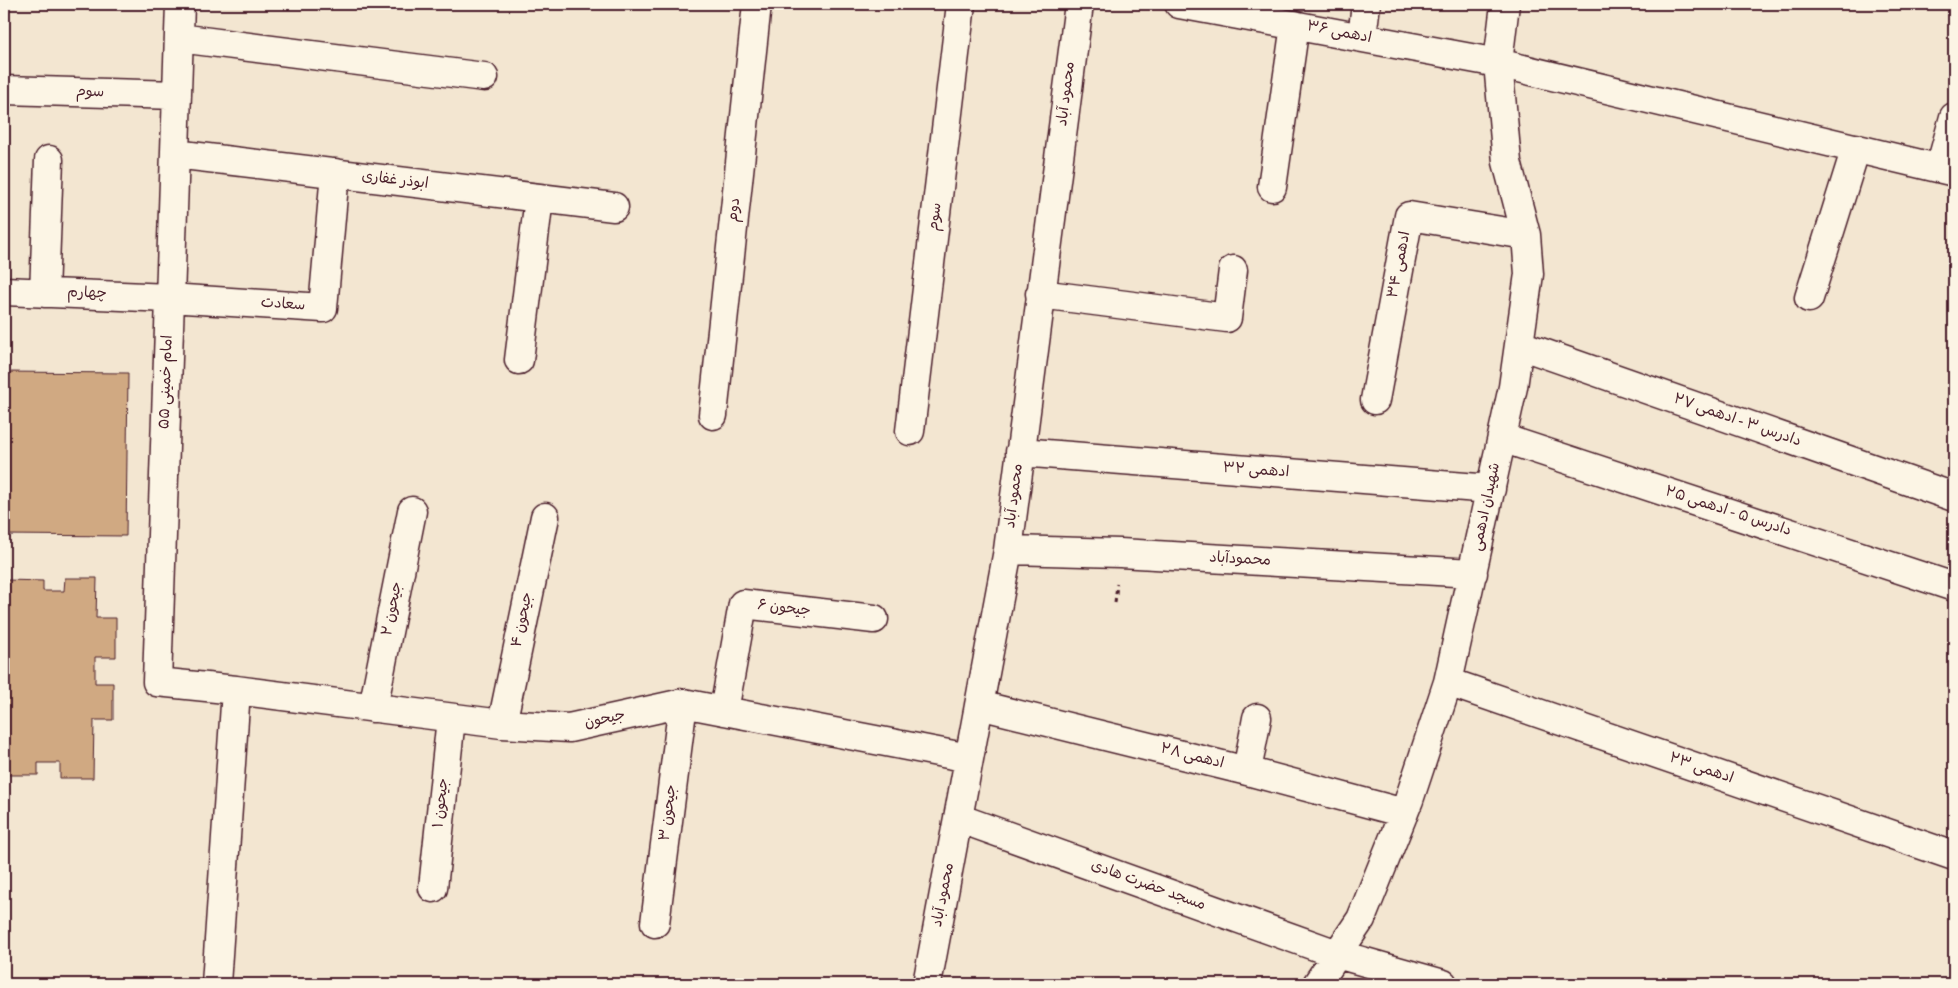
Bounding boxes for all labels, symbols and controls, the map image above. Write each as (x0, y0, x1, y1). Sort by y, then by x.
street label: ادهمی ۳۶ (1305, 18, 1373, 48)
street label: محمود آباد (1053, 61, 1080, 127)
street label: سوم (75, 84, 105, 103)
street label: ابوذر غفاری (361, 168, 429, 194)
street label: دوم (725, 197, 746, 223)
street label: سوم (925, 202, 948, 232)
street label: ادهمی ۳۴ (1385, 230, 1415, 300)
street label: چهارم (67, 284, 107, 304)
street label: سعادت (260, 294, 306, 316)
street label: امام خمینی ۵۵ (156, 335, 178, 429)
street label: دادرس ۳ - ادهمی ۲۷ (1671, 391, 1803, 451)
street label: ادهمی ۳۲ (1222, 460, 1290, 482)
street label: شهیدان ادهمی (1469, 461, 1505, 553)
street label: محمود آباد (1001, 463, 1028, 529)
street label: دادرس ۵ - ادهمی ۲۵ (1662, 483, 1794, 541)
street label: محمودآباد (1209, 548, 1271, 571)
street label: جیحون ۲ (379, 580, 407, 638)
street label: جیحون ۴ (508, 591, 538, 649)
street label: جیحون ۶ (756, 597, 812, 621)
street label: جیحون (583, 707, 627, 733)
street label: ادهمی ۲۸ (1158, 740, 1226, 774)
street label: ادهمی ۲۳ (1667, 750, 1735, 788)
street label: جیحون ۱ (430, 777, 454, 829)
street label: جیحون ۳ (657, 784, 681, 842)
street label: مسجد حضرت هادی (1088, 857, 1208, 915)
street label: محمود آباد (928, 861, 959, 929)

